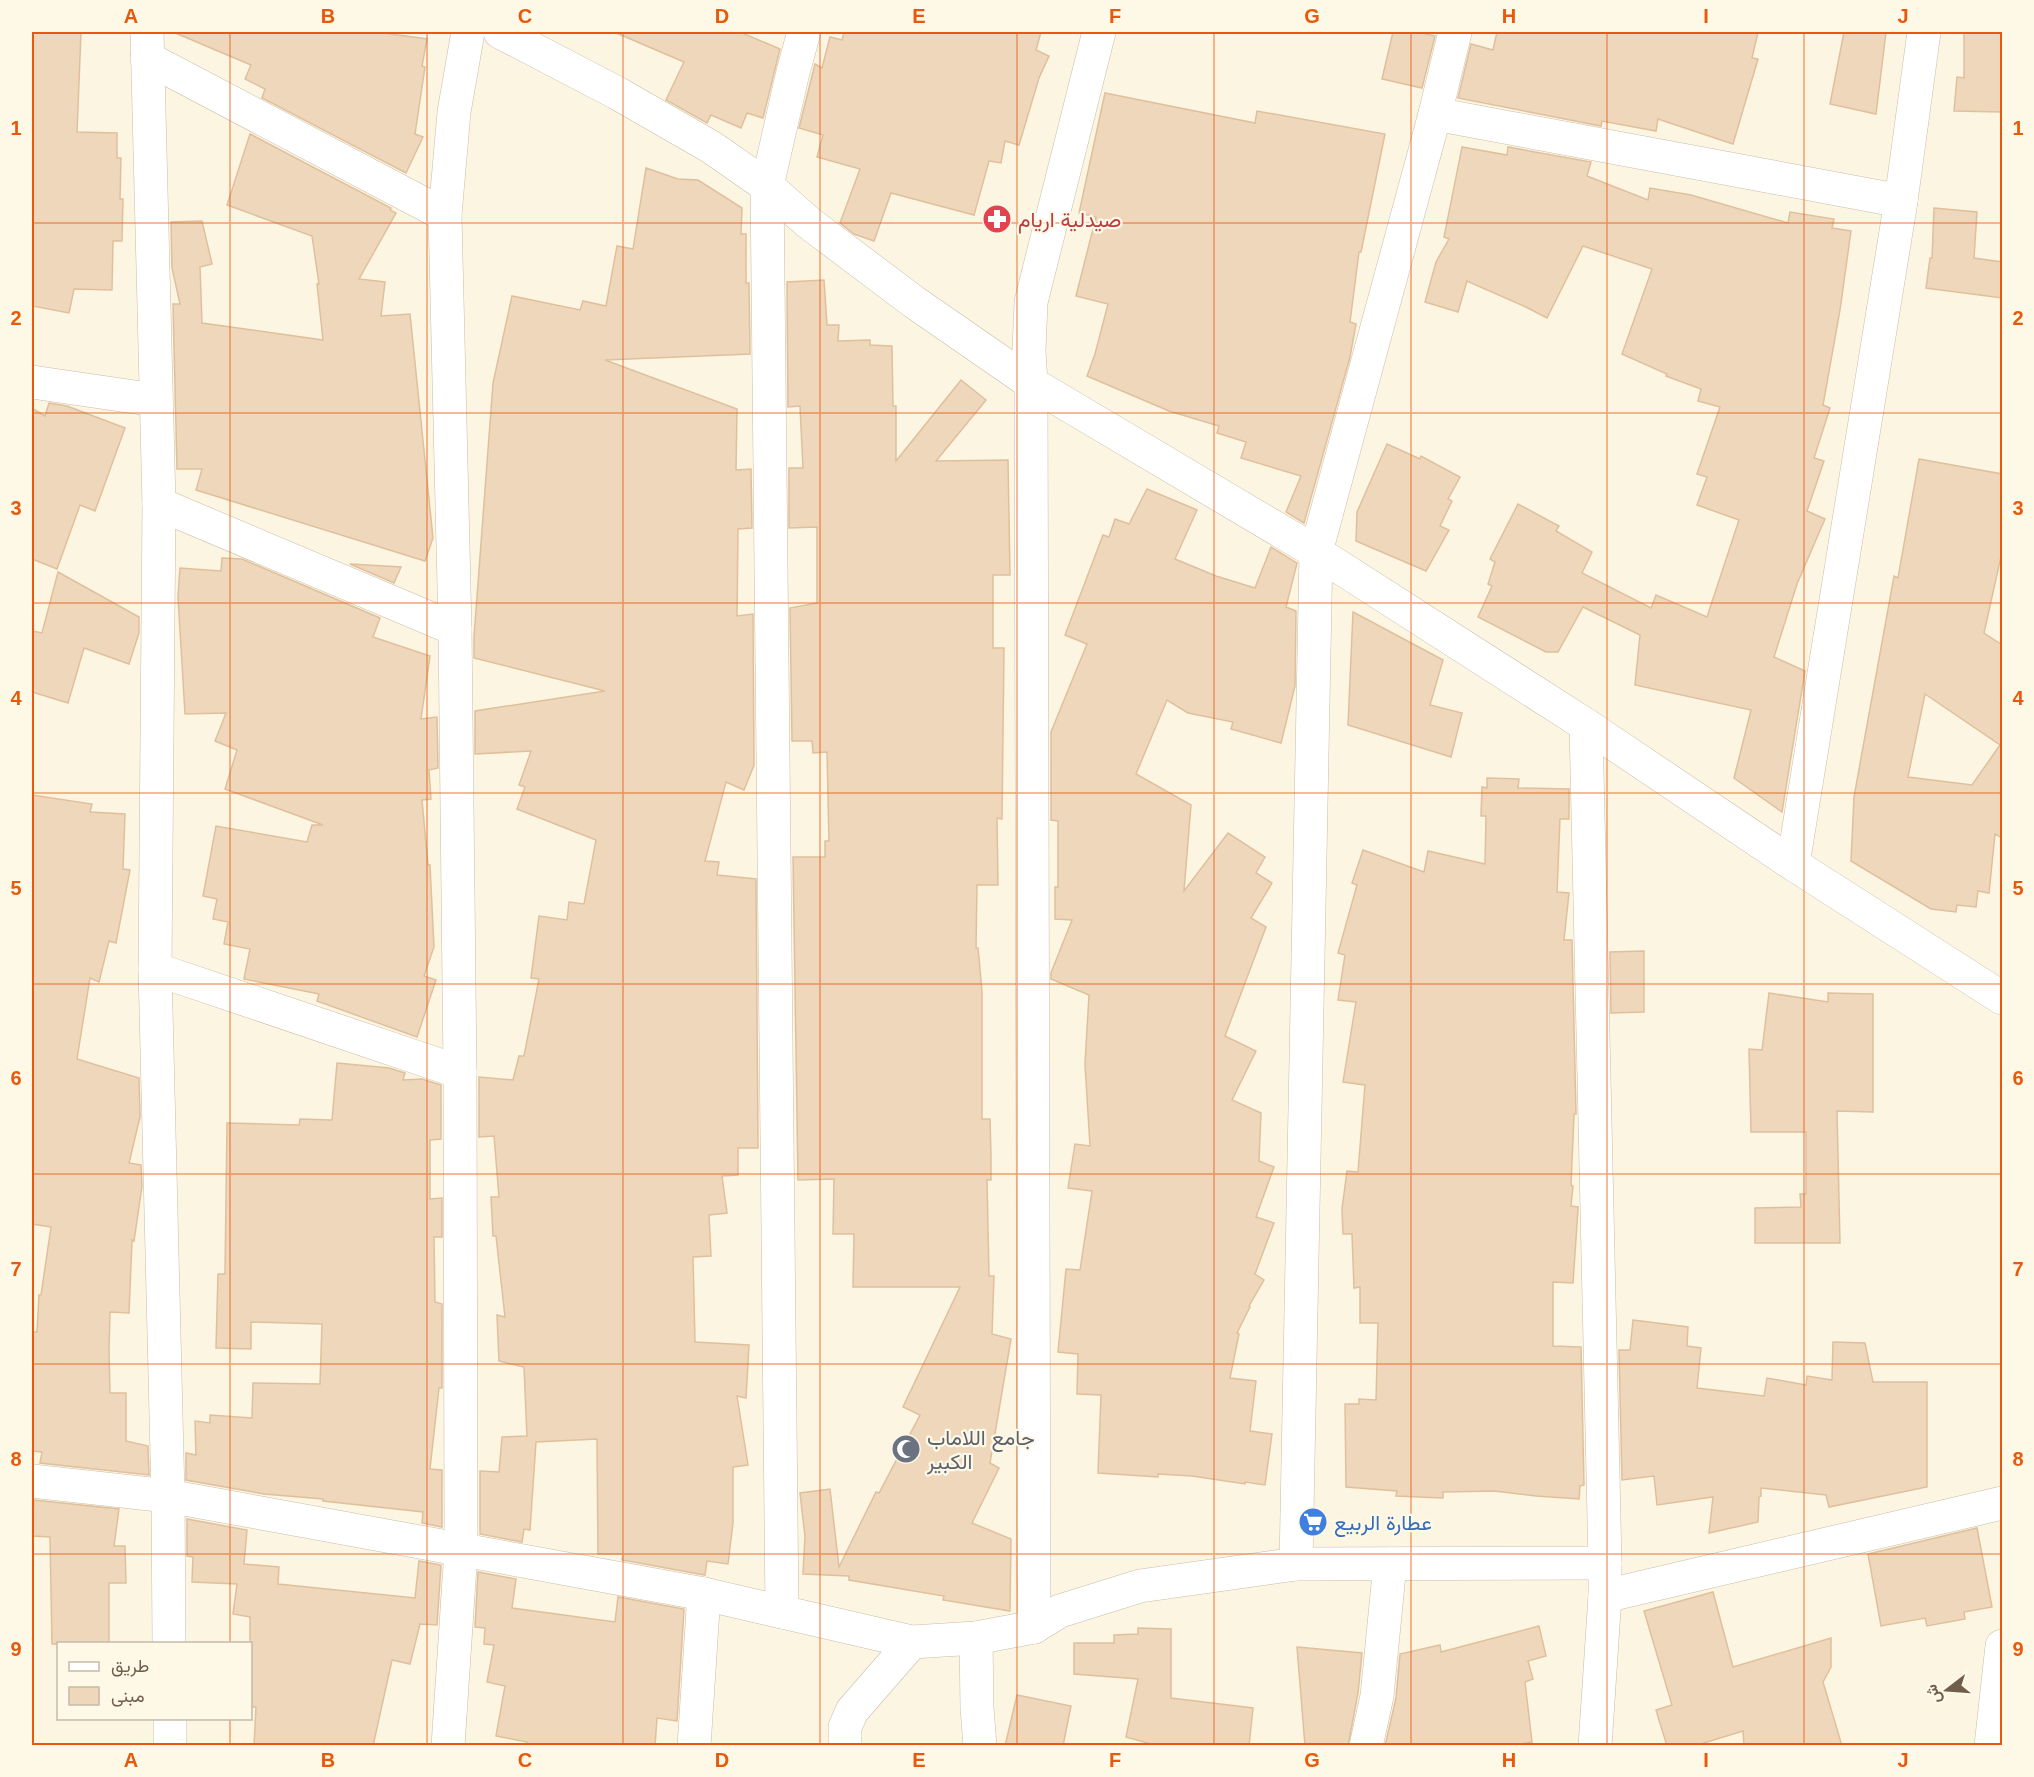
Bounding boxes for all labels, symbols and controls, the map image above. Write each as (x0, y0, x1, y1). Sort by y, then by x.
text: A (124, 5, 138, 27)
text: B (321, 5, 335, 27)
text: C (518, 5, 532, 27)
text: D (715, 5, 729, 27)
text: E (912, 5, 926, 27)
text: F (1109, 5, 1121, 27)
text: G (1304, 5, 1320, 27)
text: H (1502, 5, 1516, 27)
text: I (1703, 5, 1709, 27)
text: J (1897, 5, 1909, 27)
text: 1 (10, 117, 22, 139)
text: 1 (2012, 117, 2024, 139)
pharmacy icon: صيدلية اريام (981, 203, 1013, 235)
place label: صيدلية اريام (1018, 208, 1121, 234)
text: 2 (10, 307, 22, 329)
text: 2 (2012, 307, 2024, 329)
text: 3 (10, 497, 22, 519)
text: 3 (2012, 497, 2024, 519)
text: 4 (10, 687, 22, 709)
text: 4 (2012, 687, 2024, 709)
text: 5 (10, 877, 22, 899)
text: 5 (2012, 877, 2024, 899)
text: 6 (10, 1067, 22, 1089)
text: 6 (2012, 1067, 2024, 1089)
text: 7 (10, 1258, 22, 1280)
text: 7 (2012, 1258, 2024, 1280)
place label: جامع اللاماب الكبير (926, 1426, 1035, 1475)
mosque icon: جامع اللاماب الكبير (890, 1433, 922, 1465)
text: 8 (10, 1448, 22, 1470)
text: 8 (2012, 1448, 2024, 1470)
supermarket icon: عطارة الربيع (1297, 1506, 1329, 1538)
place label: عطارة الربيع (1334, 1511, 1432, 1537)
text: 9 (10, 1638, 22, 1660)
text: 9 (2012, 1638, 2024, 1660)
legend (57, 1642, 252, 1720)
text: طريق (111, 1656, 149, 1677)
north arrow (1917, 1660, 1977, 1720)
text: ش (1922, 1682, 1945, 1706)
text: مبنى (111, 1686, 145, 1707)
text: A (124, 1749, 138, 1771)
text: B (321, 1749, 335, 1771)
text: C (518, 1749, 532, 1771)
text: D (715, 1749, 729, 1771)
text: E (912, 1749, 926, 1771)
text: F (1109, 1749, 1121, 1771)
text: G (1304, 1749, 1320, 1771)
text: H (1502, 1749, 1516, 1771)
text: I (1703, 1749, 1709, 1771)
text: J (1897, 1749, 1909, 1771)

